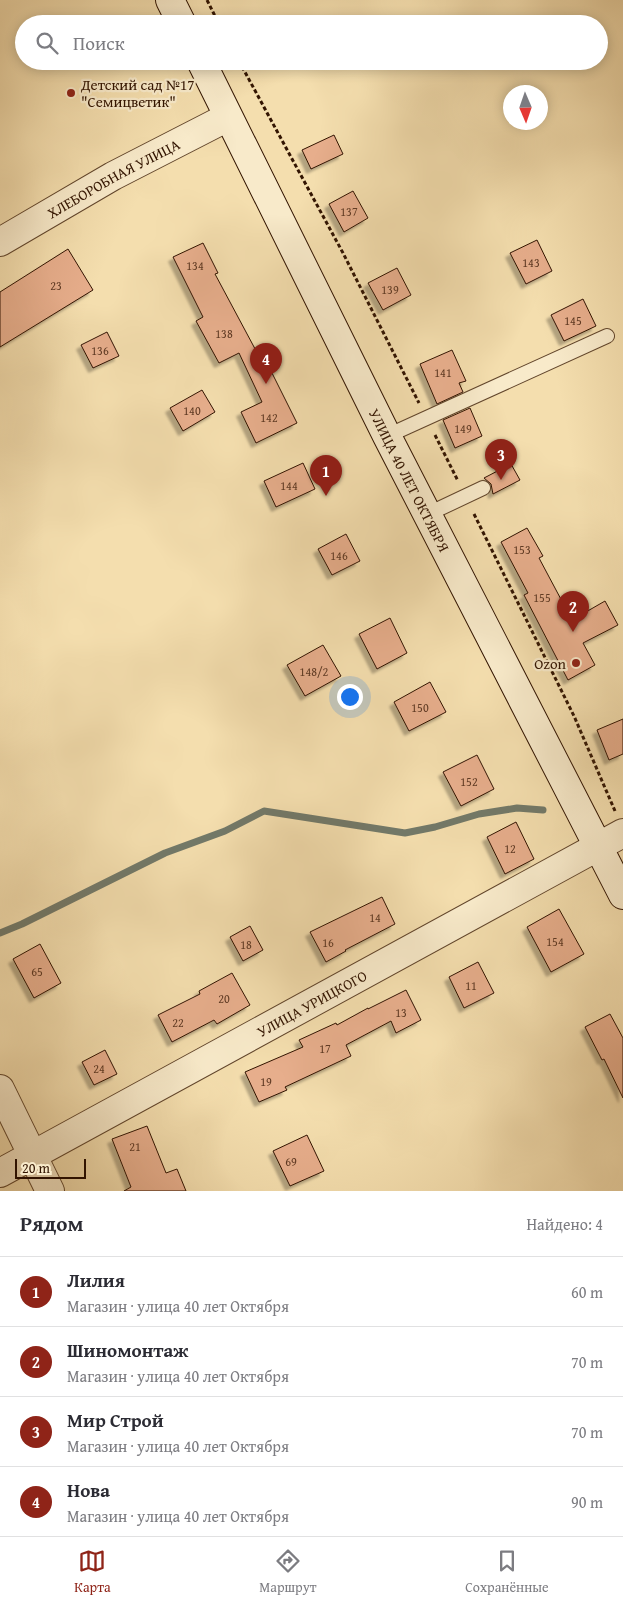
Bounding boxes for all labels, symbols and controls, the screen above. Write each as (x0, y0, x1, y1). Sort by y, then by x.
search box (15, 15, 608, 70)
icon: search (33, 29, 61, 57)
text: Поиск (73, 29, 125, 57)
place label: Детский сад №17 "Семицветик" (80, 74, 194, 112)
north arrow (503, 85, 548, 130)
marker: Детский сад №17 "Семицветик" (65, 87, 77, 99)
street label: ХЛЕБОРОБНАЯ УЛИЦА (43, 133, 183, 223)
house number: 137 (340, 203, 358, 220)
house number: 143 (522, 254, 540, 271)
house number: 134 (186, 257, 204, 274)
house number: 23 (50, 277, 62, 294)
house number: 139 (381, 281, 399, 298)
house number: 145 (564, 312, 582, 329)
house number: 138 (215, 325, 233, 342)
house number: 136 (91, 342, 109, 359)
pin: 4 (250, 343, 282, 384)
house number: 141 (434, 364, 452, 381)
house number: 140 (183, 402, 201, 419)
street label: УЛИЦА 40 ЛЕТ ОКТЯБРЯ (364, 405, 455, 555)
house number: 142 (260, 409, 278, 426)
house number: 149 (454, 420, 472, 437)
pin: 3 (485, 439, 517, 480)
pin: 1 (310, 455, 342, 496)
house number: 144 (280, 477, 298, 494)
house number: 153 (513, 541, 531, 558)
house number: 146 (330, 547, 348, 564)
house number: 155 (533, 589, 551, 606)
pin: 2 (557, 591, 589, 632)
place label: Ozon (534, 653, 567, 674)
marker: Ozon (570, 657, 582, 669)
house number: 148/2 (300, 663, 329, 680)
your location (337, 684, 363, 710)
house number: 150 (411, 699, 429, 716)
house number: 152 (460, 773, 478, 790)
house number: 12 (504, 840, 516, 857)
house number: 14 (369, 909, 381, 926)
house number: 154 (546, 933, 564, 950)
house number: 16 (322, 934, 334, 951)
house number: 18 (240, 936, 252, 953)
house number: 65 (31, 963, 43, 980)
street label: УЛИЦА УРИЦКОГО (253, 964, 370, 1042)
house number: 11 (465, 977, 477, 994)
house number: 20 (218, 990, 230, 1007)
house number: 13 (395, 1004, 407, 1021)
house number: 22 (172, 1014, 184, 1031)
house number: 17 (319, 1040, 331, 1057)
house number: 24 (93, 1060, 105, 1077)
house number: 19 (260, 1073, 272, 1090)
house number: 21 (129, 1138, 141, 1155)
house number: 69 (285, 1153, 297, 1170)
scale bar (15, 1156, 86, 1179)
text: 20 m (22, 1158, 50, 1178)
text: Рядом (20, 1208, 83, 1239)
text: Найдено: 4 (526, 1212, 603, 1236)
text: Лилия (67, 1266, 125, 1294)
text: 1 (32, 1280, 40, 1304)
text: 60 m (571, 1280, 603, 1304)
text: Магазин · улица 40 лет Октября (67, 1294, 289, 1318)
text: Шиномонтаж (67, 1336, 188, 1364)
text: 2 (32, 1350, 40, 1374)
text: 70 m (571, 1350, 603, 1374)
text: Магазин · улица 40 лет Октября (67, 1364, 289, 1388)
text: Мир Строй (67, 1406, 164, 1434)
text: 3 (32, 1420, 40, 1444)
text: 70 m (571, 1420, 603, 1444)
text: Магазин · улица 40 лет Октября (67, 1434, 289, 1458)
text: Нова (67, 1476, 110, 1504)
text: 4 (32, 1490, 40, 1514)
text: 90 m (571, 1490, 603, 1514)
text: Магазин · улица 40 лет Октября (67, 1504, 289, 1528)
tab: Карта (74, 1547, 111, 1597)
tab: Маршрут (259, 1547, 317, 1597)
tab: Сохранённые (465, 1547, 549, 1597)

